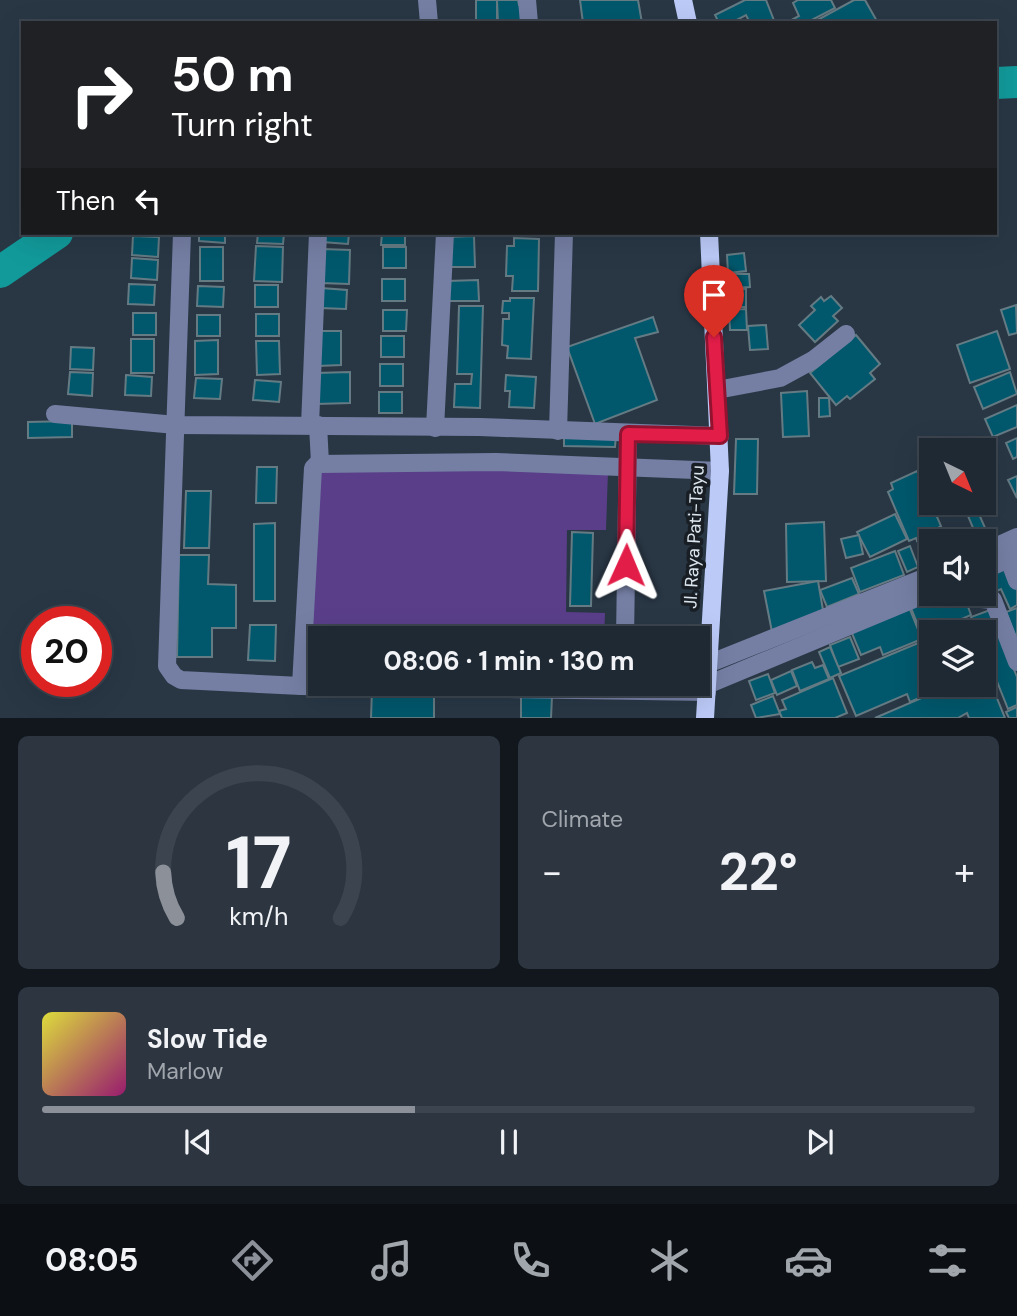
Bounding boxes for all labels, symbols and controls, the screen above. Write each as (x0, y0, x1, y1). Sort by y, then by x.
text: 50 m (171, 42, 294, 106)
icon: right (56, 49, 147, 140)
text: Turn right (171, 104, 313, 146)
icon: left (129, 182, 167, 220)
text: Then (56, 184, 115, 218)
pin (684, 265, 744, 337)
icon: arrive (695, 276, 733, 314)
north arrow (919, 438, 996, 514)
map controls (919, 438, 996, 697)
street label: Jl. Raya Pati-Tayu (678, 465, 710, 609)
position arrow (589, 528, 663, 602)
button: sound (919, 529, 996, 606)
speed limit sign: 20 (21, 606, 112, 697)
button: layers (919, 620, 996, 697)
text: 08:06 · 1 min · 130 m (384, 644, 634, 678)
text: Climate (542, 804, 623, 834)
text: 17 (226, 817, 292, 912)
text: 22° (719, 838, 798, 906)
text: − (542, 847, 562, 897)
text: + (954, 847, 975, 897)
text: km/h (229, 900, 288, 933)
text: Slow Tide (147, 1022, 268, 1056)
text: Marlow (147, 1056, 223, 1086)
icon: previous (179, 1123, 217, 1161)
icon: pause (490, 1123, 528, 1161)
icon: next (801, 1123, 839, 1161)
icon: directions (228, 1236, 277, 1285)
icon: music (367, 1236, 416, 1285)
icon: phone (506, 1236, 555, 1285)
icon: climate (645, 1236, 694, 1285)
icon: car (784, 1236, 833, 1285)
icon: filters (923, 1236, 972, 1285)
text: 08:05 (45, 1239, 138, 1281)

